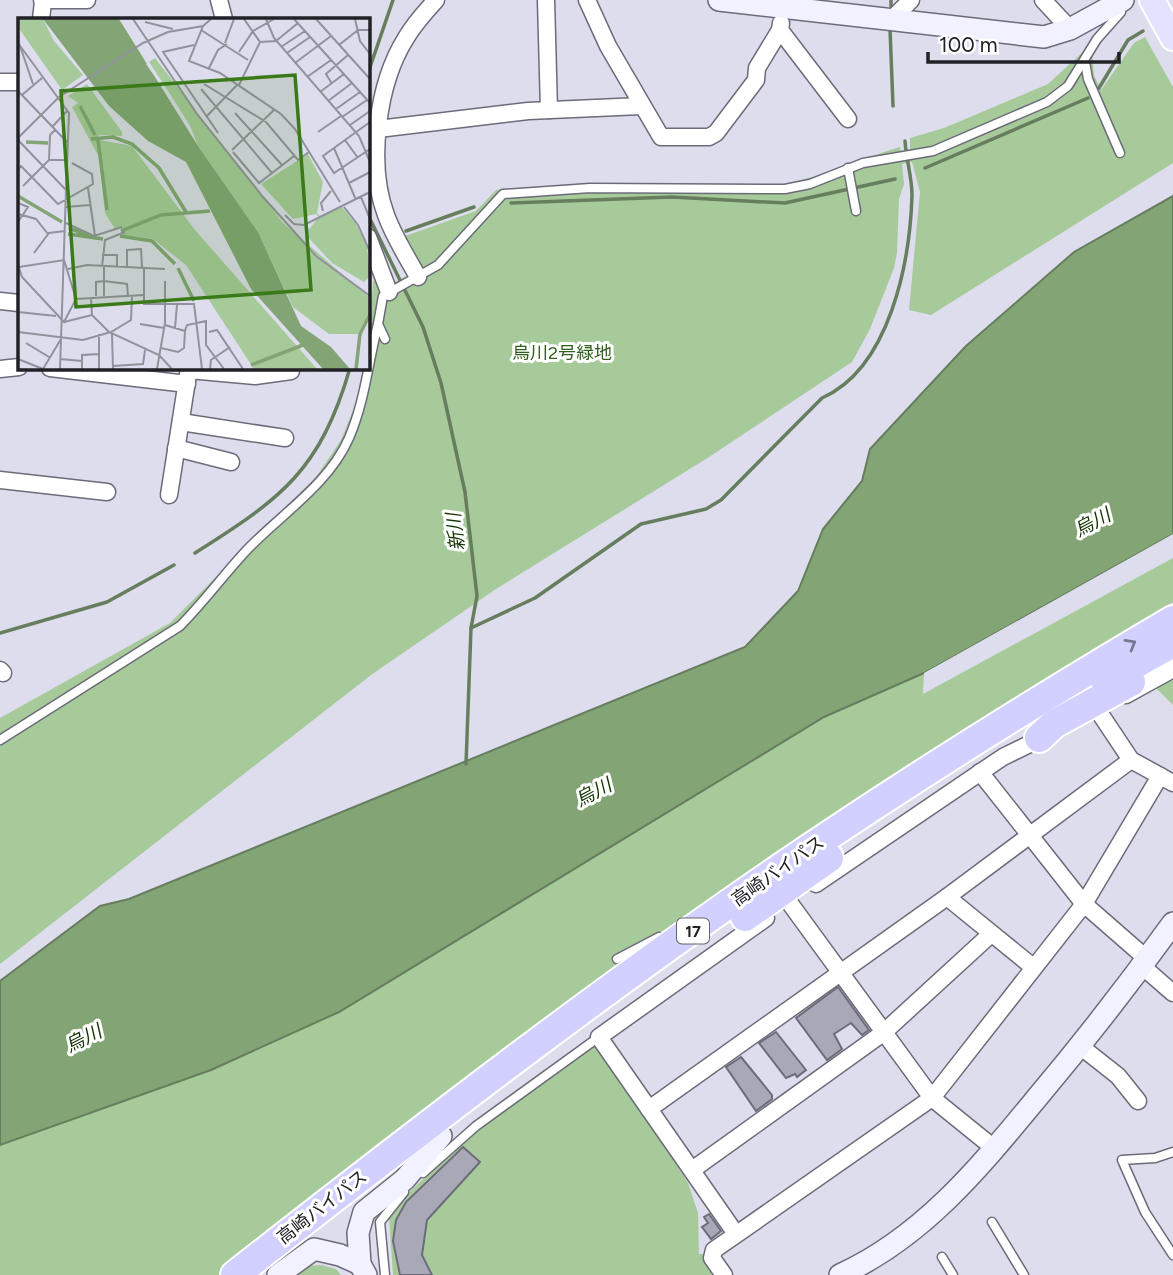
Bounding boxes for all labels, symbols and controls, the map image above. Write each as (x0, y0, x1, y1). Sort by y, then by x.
inset map (18, 18, 369, 369)
scale bar (928, 21, 1119, 65)
text: 100 m (939, 32, 998, 57)
park label: 烏川2号緑地 (512, 342, 612, 364)
water label: 烏川 (1070, 502, 1116, 542)
water label: 新川 (442, 510, 469, 552)
one-way arrow (1124, 639, 1137, 652)
water label: 烏川 (571, 772, 617, 812)
street label: 高崎バイパス (728, 831, 828, 911)
road number: 17 (677, 918, 709, 944)
water label: 烏川 (61, 1019, 107, 1057)
street label: 高崎バイパス (273, 1165, 371, 1249)

